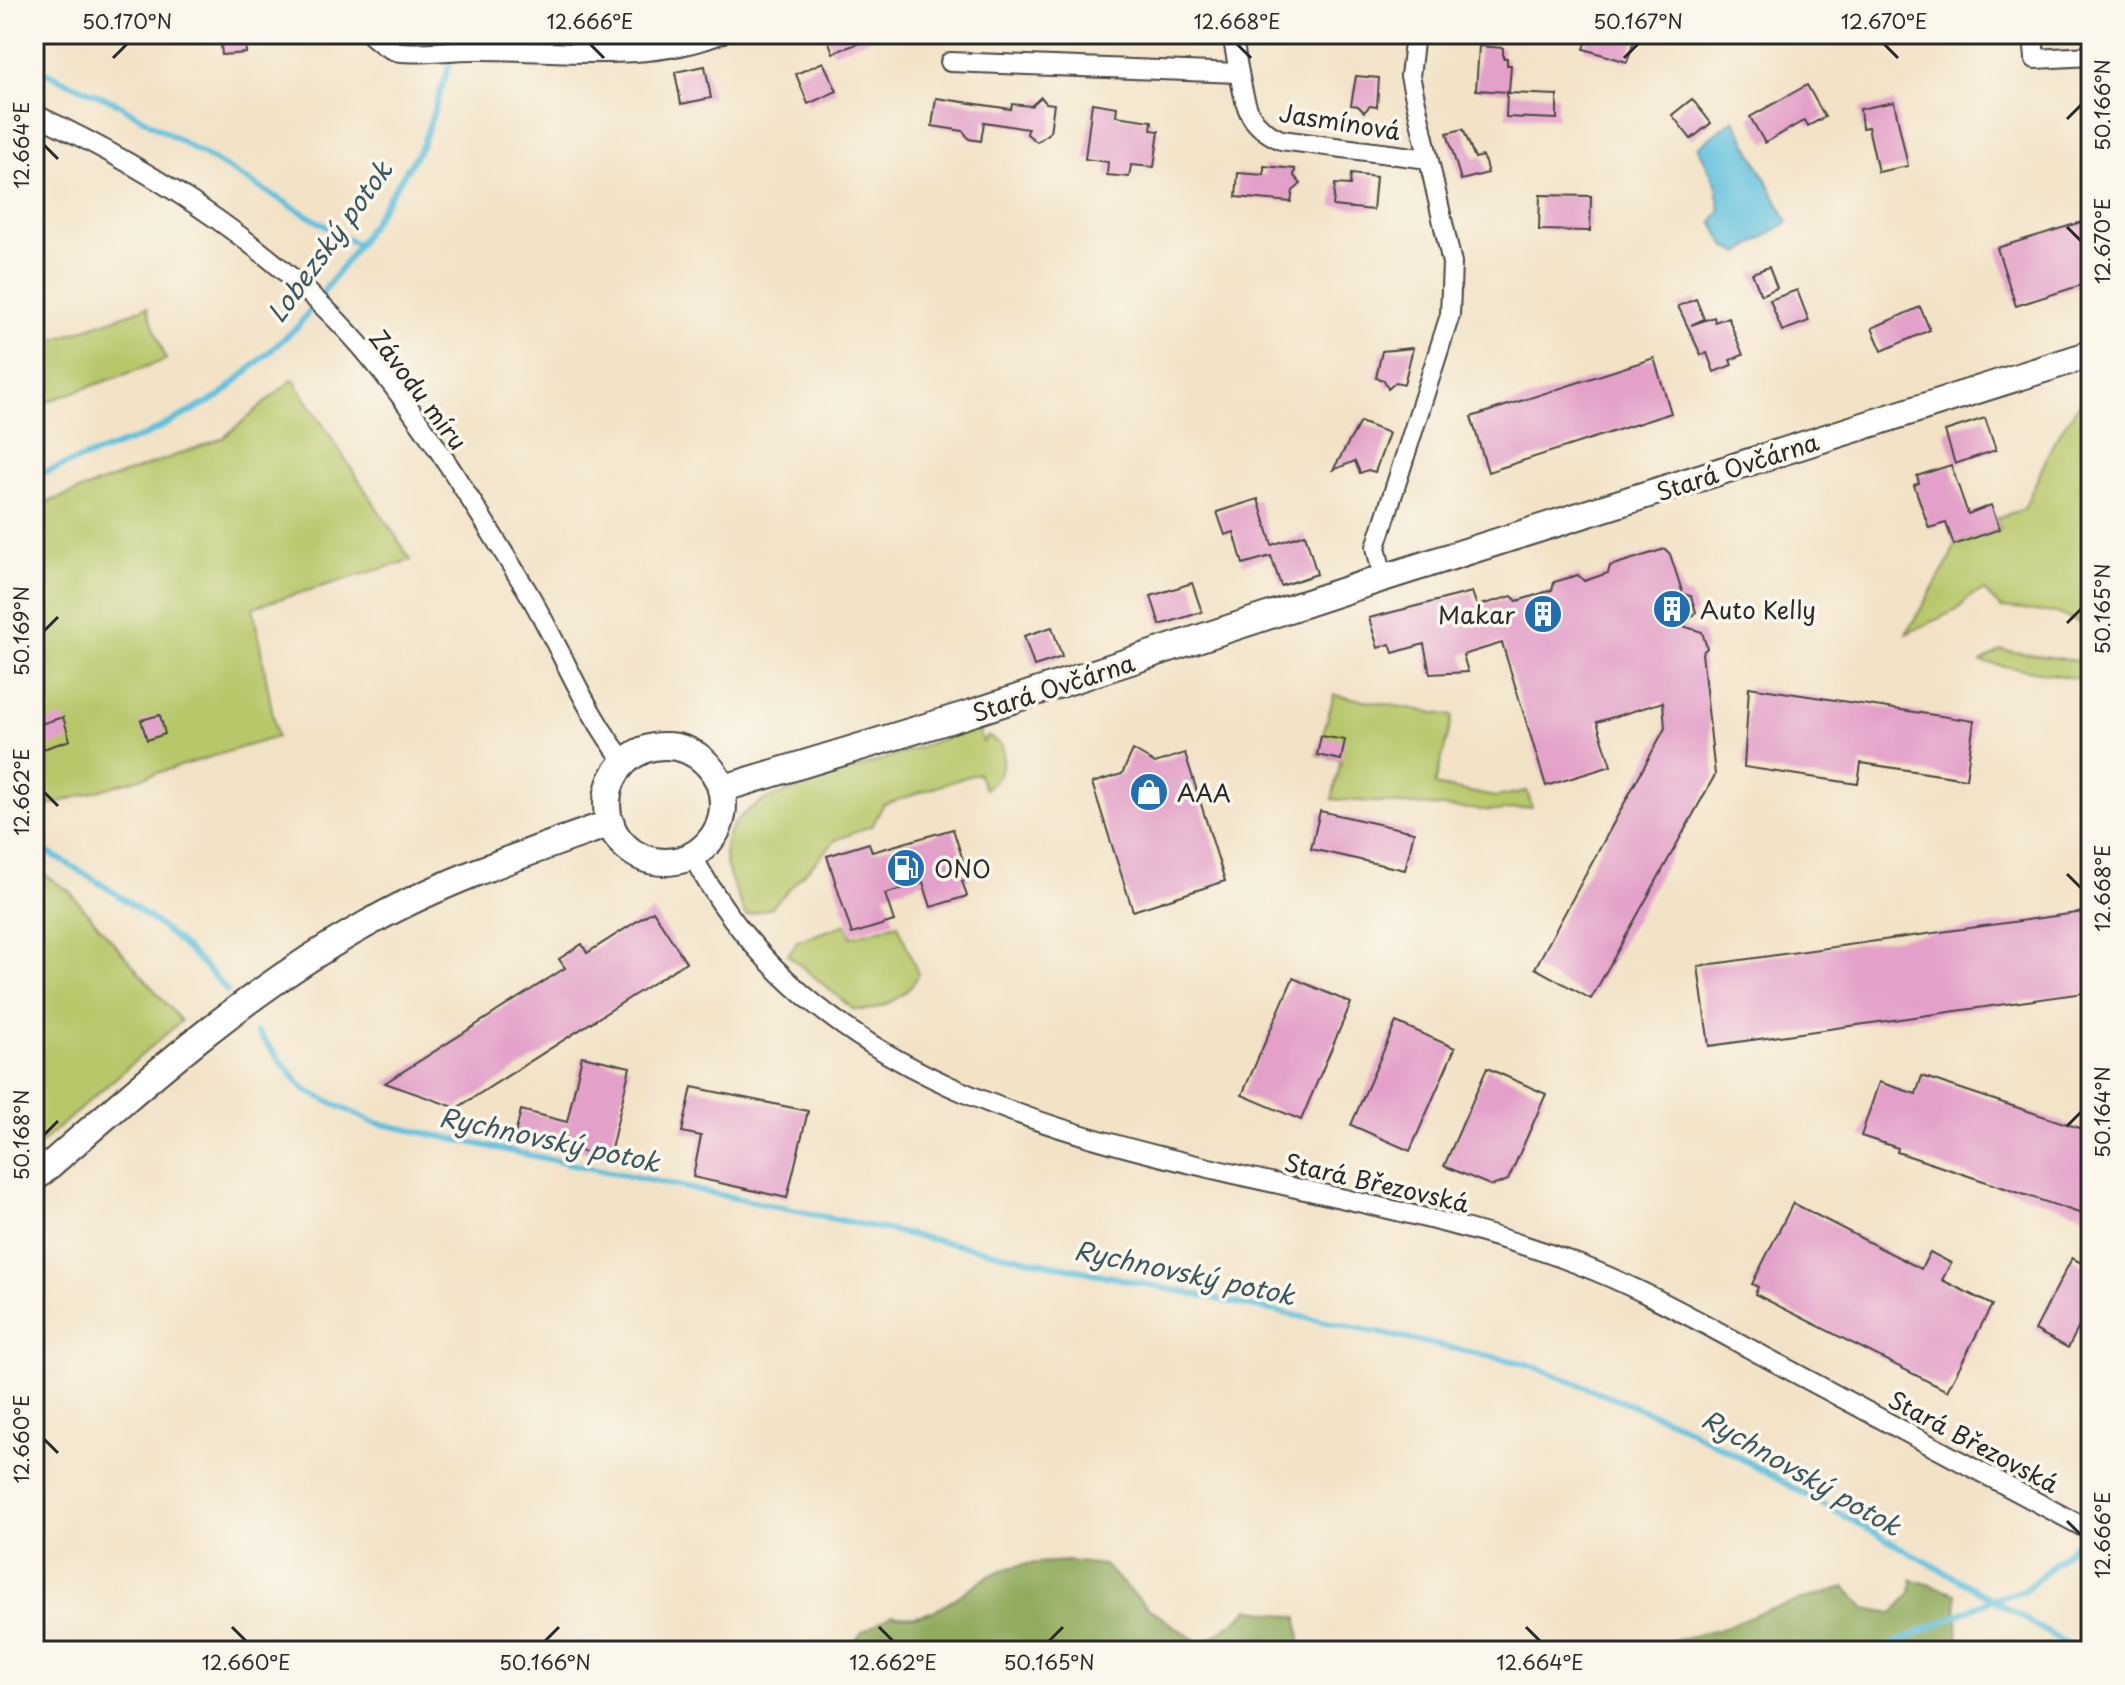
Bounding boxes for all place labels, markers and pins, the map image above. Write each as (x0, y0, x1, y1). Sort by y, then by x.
building icon: Auto Kelly (1651, 588, 1693, 630)
place label: Auto Kelly (1700, 591, 1816, 627)
building icon: Makar (1522, 593, 1564, 635)
place label: Makar (1438, 596, 1515, 632)
shop icon: AAA (1128, 771, 1170, 813)
place label: AAA (1177, 774, 1231, 810)
fuel station icon: ONO (885, 847, 927, 889)
place label: ONO (934, 850, 991, 886)

